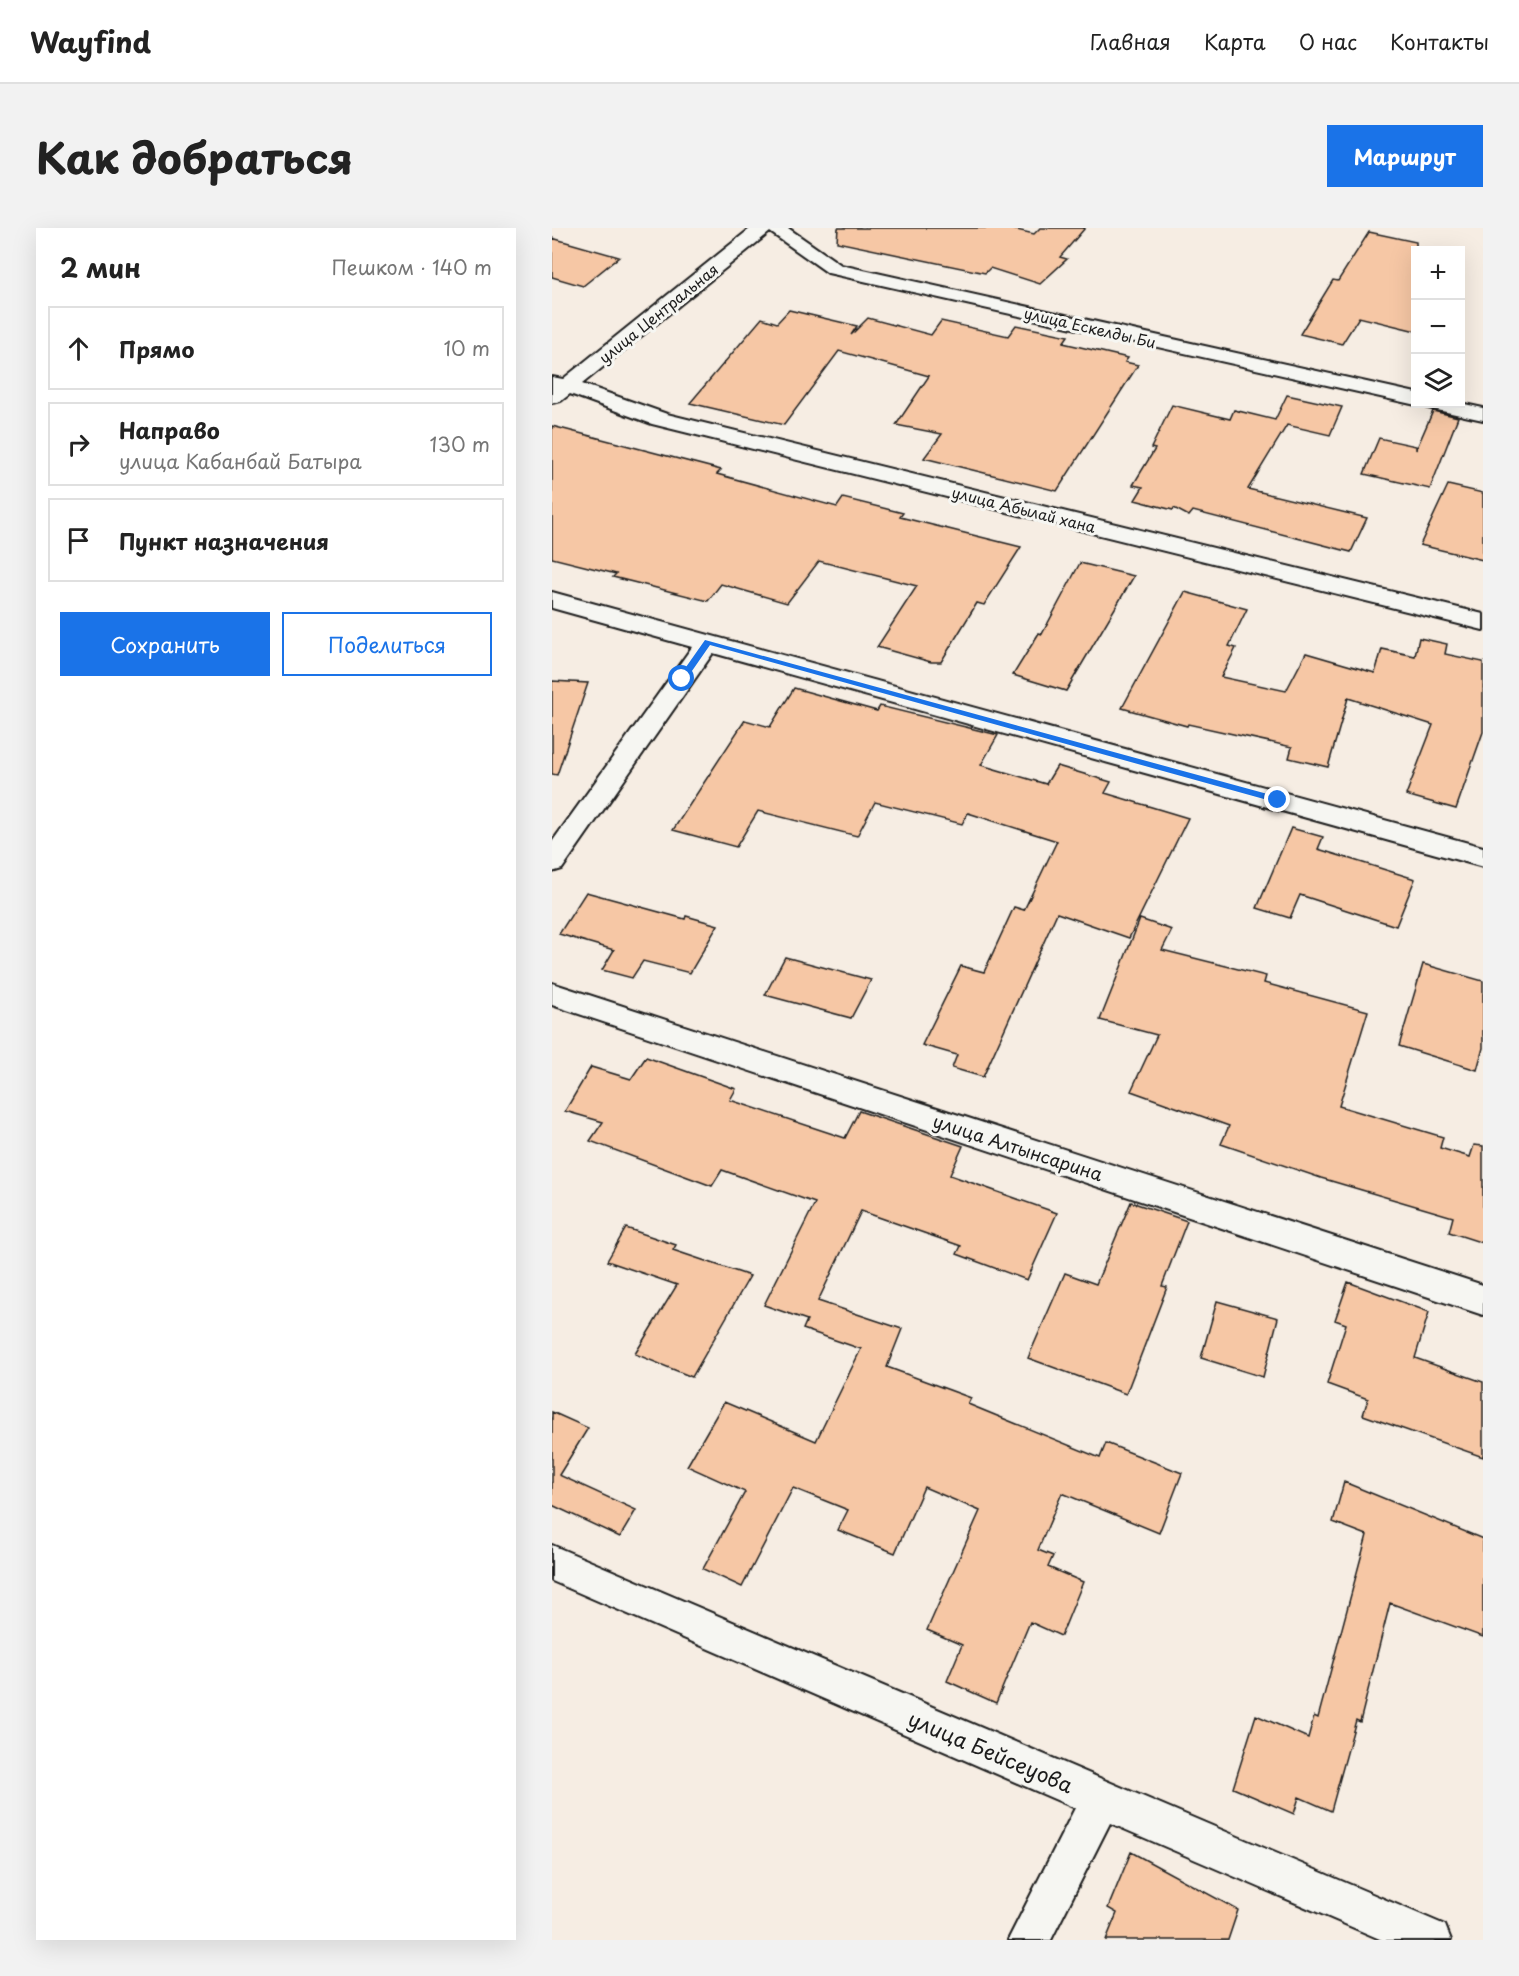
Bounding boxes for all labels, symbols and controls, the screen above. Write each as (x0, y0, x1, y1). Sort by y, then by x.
text: Wayfind (30, 20, 151, 63)
text: Главная (1090, 25, 1171, 57)
text: Карта (1204, 25, 1266, 57)
text: О нас (1299, 25, 1357, 57)
text: Контакты (1390, 25, 1489, 57)
text: Как добраться (36, 125, 353, 188)
button: Маршрут (1327, 125, 1483, 187)
map controls (1411, 246, 1465, 408)
button: + (1411, 246, 1465, 300)
text: 2 мин (60, 248, 141, 287)
text: Пешком · 140 m (331, 252, 492, 282)
street label: улица Центральная (593, 258, 723, 368)
button: − (1411, 300, 1465, 354)
street label: улица Ескелды Би (1022, 301, 1158, 353)
icon: ahead (62, 332, 95, 365)
text: Прямо (119, 332, 194, 365)
text: 10 m (443, 333, 490, 363)
button: layers (1411, 354, 1465, 408)
text: Направо (119, 413, 220, 446)
icon: right (62, 428, 95, 461)
text: 130 m (430, 429, 490, 459)
text: улица Кабанбай Батыра (119, 446, 362, 476)
street label: улица Абылай хана (950, 480, 1099, 538)
icon: arrive (62, 524, 95, 557)
text: Пункт назначения (119, 524, 329, 557)
button: Сохранить (60, 612, 270, 676)
button: Поделиться (282, 612, 492, 676)
route start (668, 665, 694, 691)
route end (1264, 786, 1290, 812)
street label: улица Алтынсарина (930, 1107, 1107, 1187)
street label: улица Бейсеуова (903, 1702, 1079, 1800)

